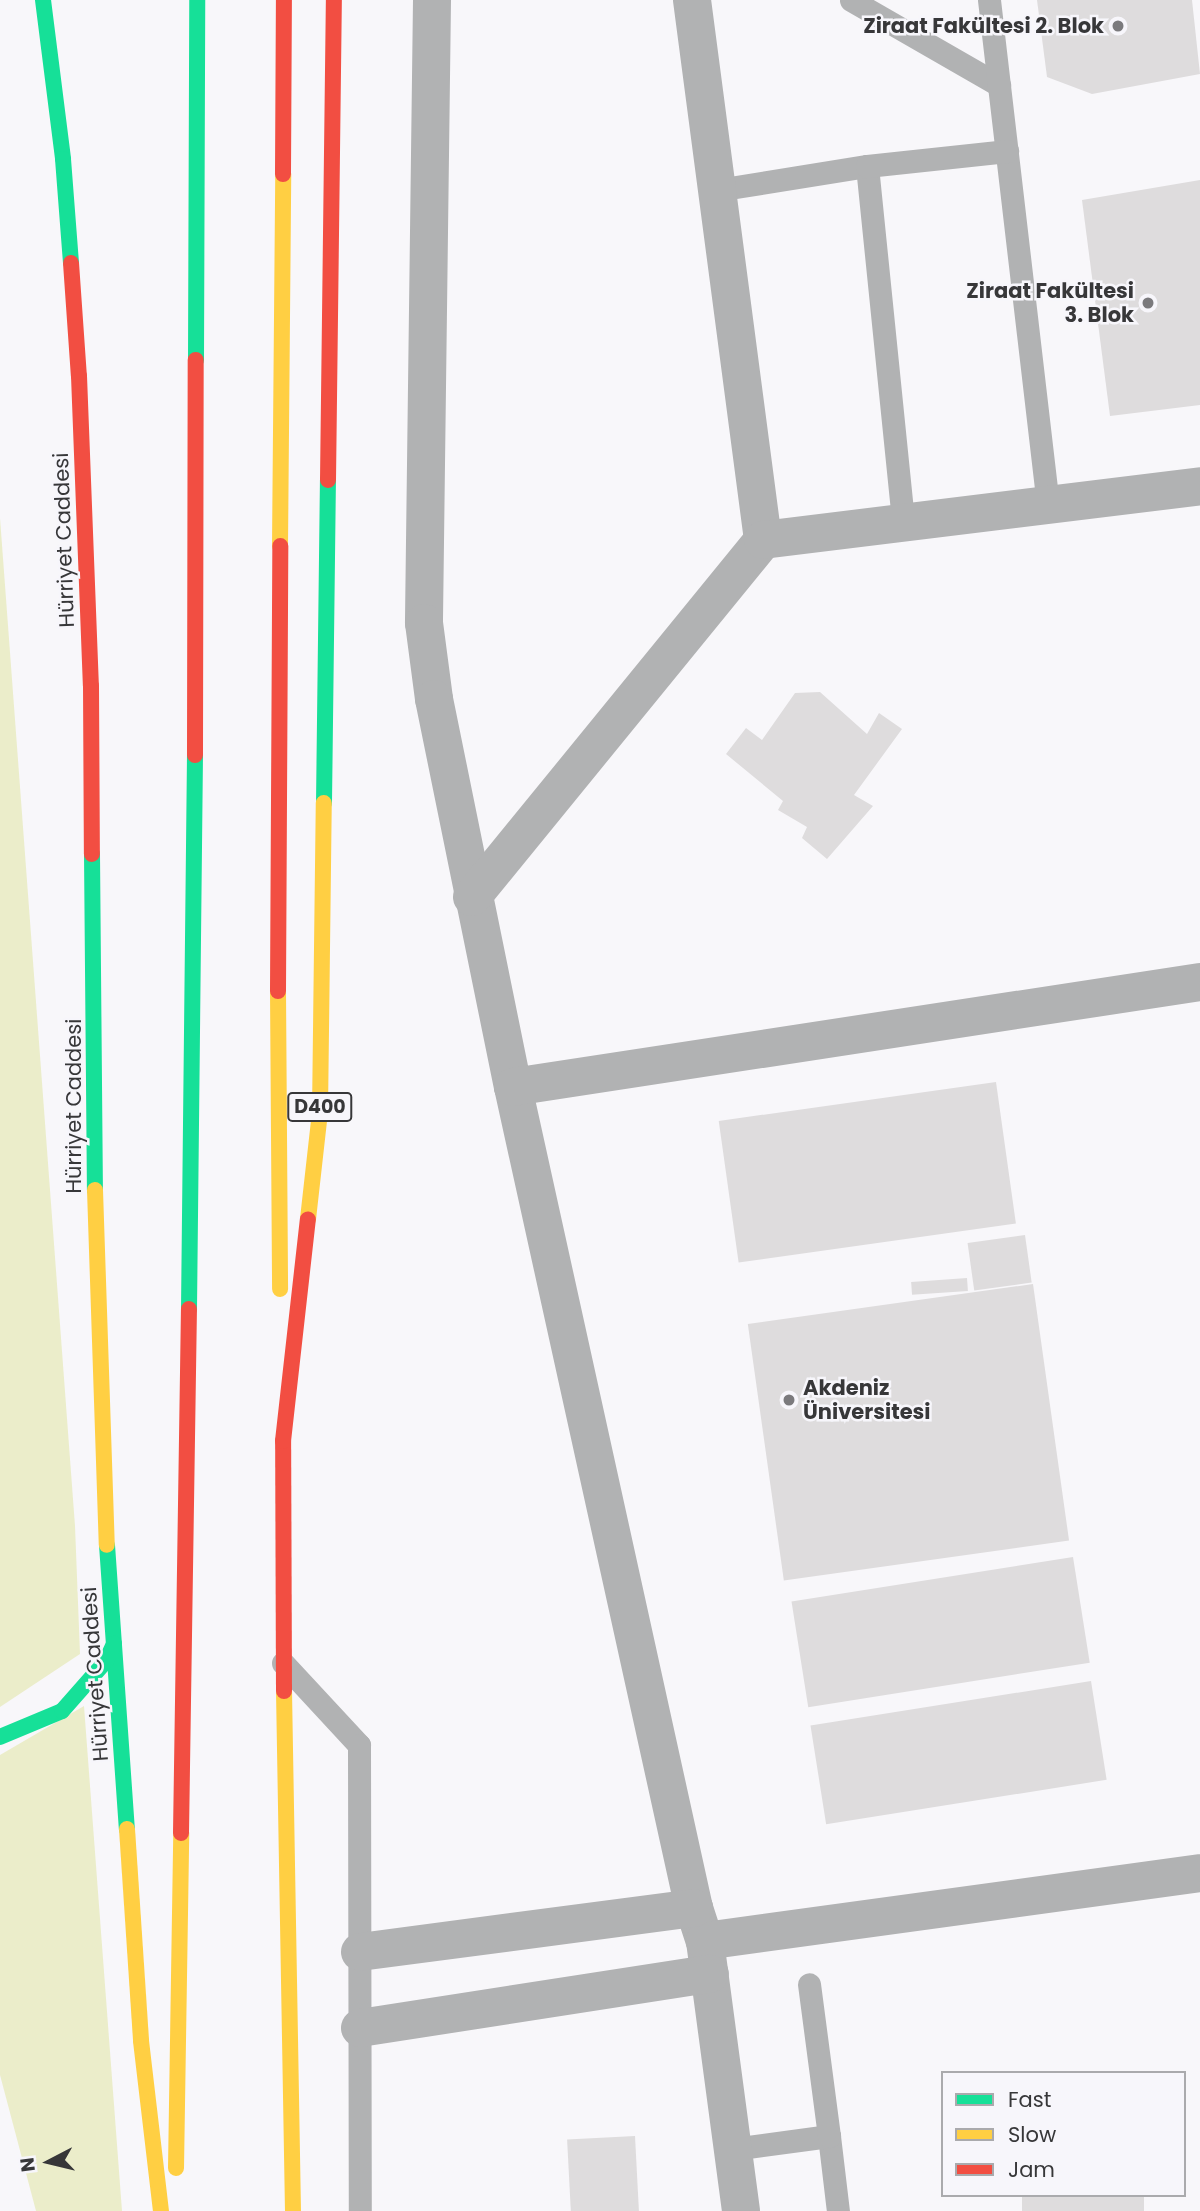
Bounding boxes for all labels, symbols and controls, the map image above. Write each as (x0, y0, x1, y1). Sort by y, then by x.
place label: Ziraat Fakültesi 2. Blok (863, 13, 1104, 39)
marker: Ziraat Fakültesi 2. Blok (1110, 18, 1126, 34)
place label: Ziraat Fakültesi 3. Blok (966, 278, 1134, 328)
marker: Ziraat Fakültesi 3. Blok (1140, 295, 1156, 311)
street label: Hürriyet Caddesi (48, 452, 80, 628)
street label: Hürriyet Caddesi (61, 1019, 87, 1193)
road number: D400 (287, 1092, 353, 1122)
place label: Akdeniz Üniversitesi (803, 1375, 931, 1425)
marker: Akdeniz Üniversitesi (781, 1392, 797, 1408)
street label: Hürriyet Caddesi (76, 1586, 114, 1762)
legend (941, 2071, 1186, 2197)
text: Fast (1008, 2085, 1051, 2114)
text: Slow (1008, 2120, 1056, 2149)
north arrow (14, 2127, 84, 2197)
text: Jam (1008, 2155, 1055, 2184)
text: N (13, 2156, 42, 2173)

